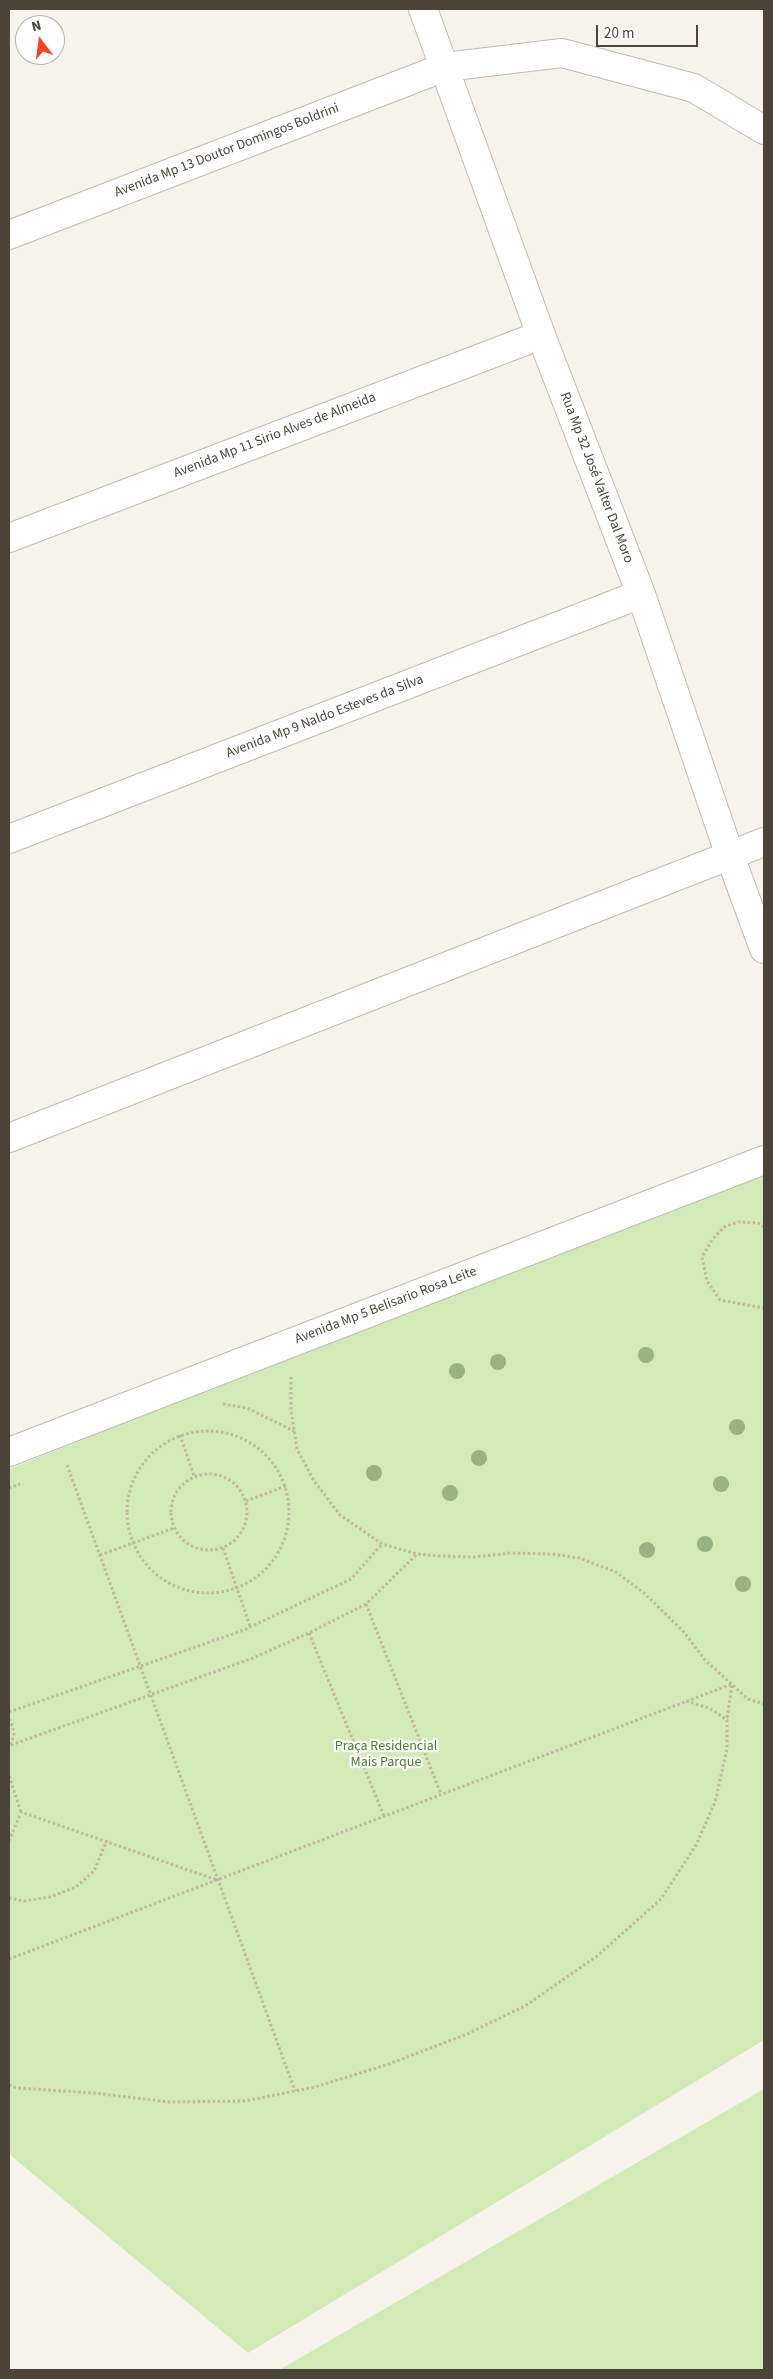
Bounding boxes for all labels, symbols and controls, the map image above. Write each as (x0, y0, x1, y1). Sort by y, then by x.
north arrow (15, 15, 65, 65)
scale bar (598, 15, 700, 47)
text: N (29, 16, 43, 37)
text: 20 m (604, 23, 634, 44)
street label: Avenida Mp 13 Doutor Domingos Boldrini (112, 100, 342, 202)
street label: Avenida Mp 11 Sirio Alves de Almeida (171, 390, 379, 482)
street label: Rua Mp 32 José Valter Dal Moro (556, 390, 636, 566)
street label: Avenida Mp 9 Naldo Esteves da Silva (224, 672, 426, 762)
street label: Avenida Mp 5 Belisario Rosa Leite (293, 1263, 479, 1349)
park label: Praça Residencial Mais Parque (335, 1739, 437, 1771)

